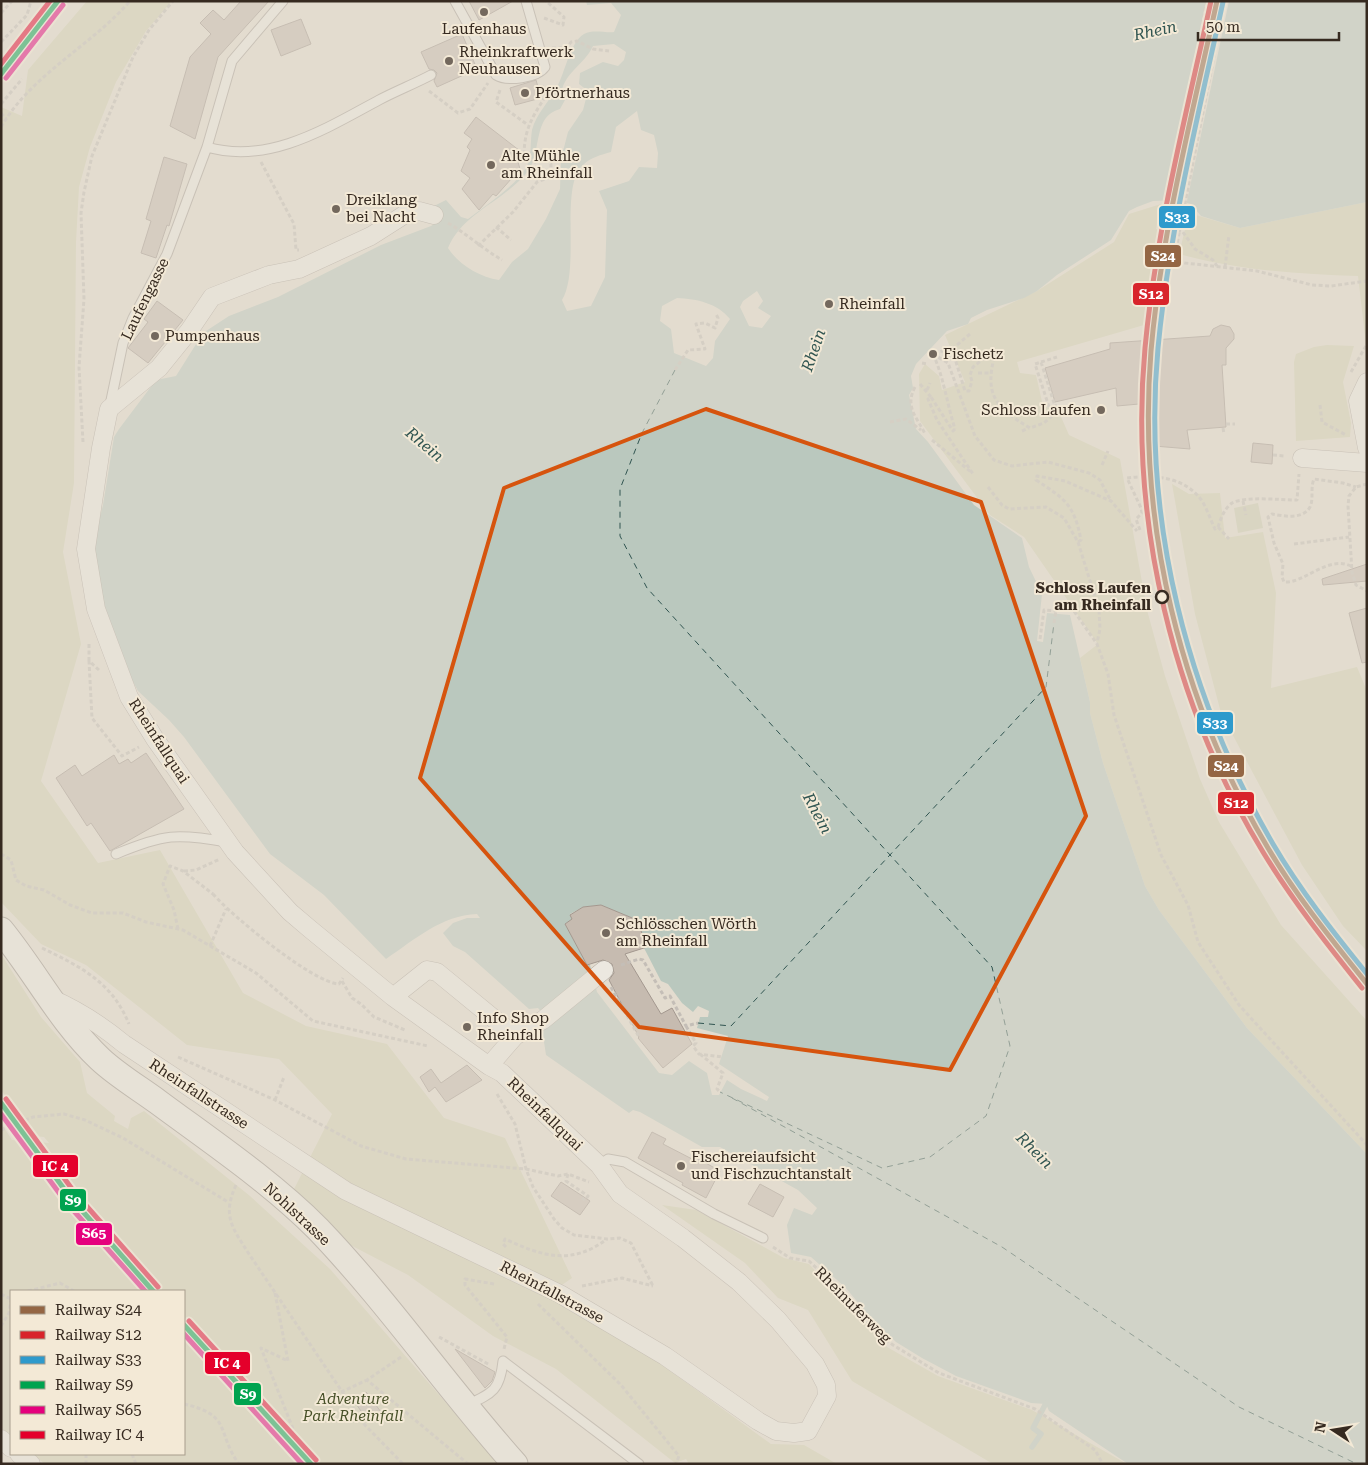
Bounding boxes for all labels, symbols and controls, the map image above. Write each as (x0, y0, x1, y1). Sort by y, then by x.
marker: Laufenhaus (478, 6, 490, 18)
scale bar (1198, 10, 1339, 42)
water label: Rhein (1131, 17, 1178, 45)
text: 50 m (1206, 18, 1241, 36)
place label: Laufenhaus (442, 20, 526, 38)
place label: Rheinkraftwerk Neuhausen (459, 43, 574, 78)
marker: Rheinkraftwerk Neuhausen (443, 55, 455, 67)
place label: Pförtnerhaus (535, 84, 630, 102)
marker: Pförtnerhaus (519, 87, 531, 99)
place label: Alte Mühle am Rheinfall (501, 147, 593, 182)
marker: Alte Mühle am Rheinfall (485, 159, 497, 171)
place label: Dreiklang bei Nacht (346, 191, 417, 226)
marker: Dreiklang bei Nacht (330, 203, 342, 215)
line badge: S33 (1158, 205, 1196, 229)
text: S33 (1165, 209, 1189, 225)
line badge: S24 (1144, 244, 1182, 268)
text: S24 (1151, 248, 1175, 264)
street label: Laufengasse (117, 255, 173, 343)
line badge: S12 (1132, 282, 1170, 306)
text: S12 (1139, 286, 1163, 302)
place label: Rheinfall (839, 295, 905, 313)
marker: Rheinfall (823, 298, 835, 310)
water label: Rhein (797, 326, 830, 375)
place label: Pumpenhaus (165, 327, 260, 345)
marker: Pumpenhaus (149, 330, 161, 342)
place label: Fischetz (943, 345, 1003, 363)
marker: Fischetz (927, 348, 939, 360)
place label: Schloss Laufen (981, 401, 1091, 419)
marker: Schloss Laufen (1095, 404, 1107, 416)
water label: Rhein (401, 422, 448, 466)
place label: Schloss Laufen am Rheinfall (1036, 579, 1151, 614)
marker: Schloss Laufen am Rheinfall (1155, 590, 1169, 604)
street label: Rheinfallquai (125, 695, 193, 787)
line badge: S33 (1196, 711, 1234, 735)
text: S33 (1203, 715, 1227, 731)
line badge: S24 (1207, 754, 1245, 778)
text: S24 (1214, 758, 1238, 774)
water label: Rhein (798, 789, 836, 837)
line badge: S12 (1217, 791, 1255, 815)
text: S12 (1224, 795, 1248, 811)
place label: Schlösschen Wörth am Rheinfall (616, 915, 757, 950)
marker: Schlösschen Wörth am Rheinfall (600, 927, 612, 939)
place label: Info Shop Rheinfall (477, 1009, 549, 1044)
marker: Info Shop Rheinfall (461, 1021, 473, 1033)
street label: Rheinfallstrasse (146, 1055, 252, 1133)
street label: Rheinfallquai (504, 1074, 587, 1155)
water label: Rhein (1012, 1128, 1057, 1173)
place label: Fischereiaufsicht und Fischzuchtanstalt (691, 1148, 852, 1183)
line badge: IC 4 (32, 1154, 79, 1178)
text: IC 4 (42, 1158, 69, 1174)
marker: Fischereiaufsicht und Fischzuchtanstalt (675, 1160, 687, 1172)
street label: Nohlstrasse (260, 1179, 334, 1249)
line badge: S9 (59, 1188, 87, 1212)
text: S9 (65, 1192, 81, 1208)
line badge: S65 (75, 1222, 113, 1246)
text: S65 (82, 1225, 106, 1241)
street label: Rheinfallstrasse (497, 1257, 607, 1327)
street label: Rheinuferweg (811, 1263, 896, 1348)
legend (10, 1290, 185, 1455)
text: Railway S24 (55, 1301, 142, 1319)
text: Railway S12 (55, 1326, 142, 1344)
text: Railway S33 (55, 1351, 142, 1369)
line badge: IC 4 (204, 1351, 251, 1375)
text: IC 4 (214, 1355, 241, 1371)
text: Railway S9 (55, 1376, 133, 1394)
line badge: S9 (233, 1382, 262, 1406)
text: S9 (240, 1386, 256, 1402)
park label: Adventure Park Rheinfall (302, 1390, 404, 1425)
text: Railway S65 (55, 1401, 142, 1419)
north arrow (1308, 1405, 1358, 1455)
text: N (1311, 1420, 1329, 1434)
text: Railway IC 4 (55, 1426, 145, 1444)

